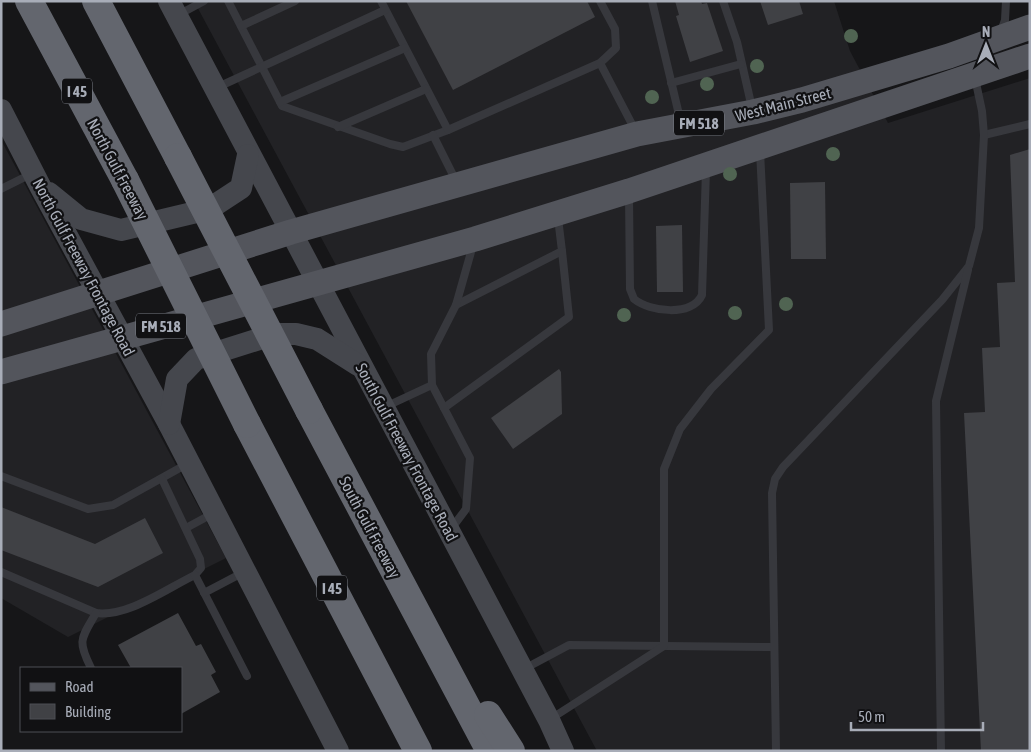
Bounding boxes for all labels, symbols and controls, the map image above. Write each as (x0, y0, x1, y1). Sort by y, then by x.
north arrow (961, 20, 1011, 70)
text: N (982, 24, 990, 40)
road number: I 45 (62, 78, 92, 104)
street label: West Main Street (733, 83, 833, 125)
road number: FM 518 (674, 110, 724, 136)
street label: North Gulf Freeway (83, 115, 152, 223)
street label: North Gulf Freeway Frontage Road (29, 175, 139, 359)
road number: FM 518 (136, 314, 186, 338)
street label: South Gulf Freeway Frontage Road (352, 360, 462, 544)
street label: South Gulf Freeway (335, 473, 405, 581)
road number: I 45 (317, 576, 347, 600)
legend (20, 667, 182, 732)
text: Road (65, 678, 94, 695)
scale bar (851, 700, 984, 732)
text: Building (65, 703, 111, 720)
text: 50 m (858, 708, 885, 725)

